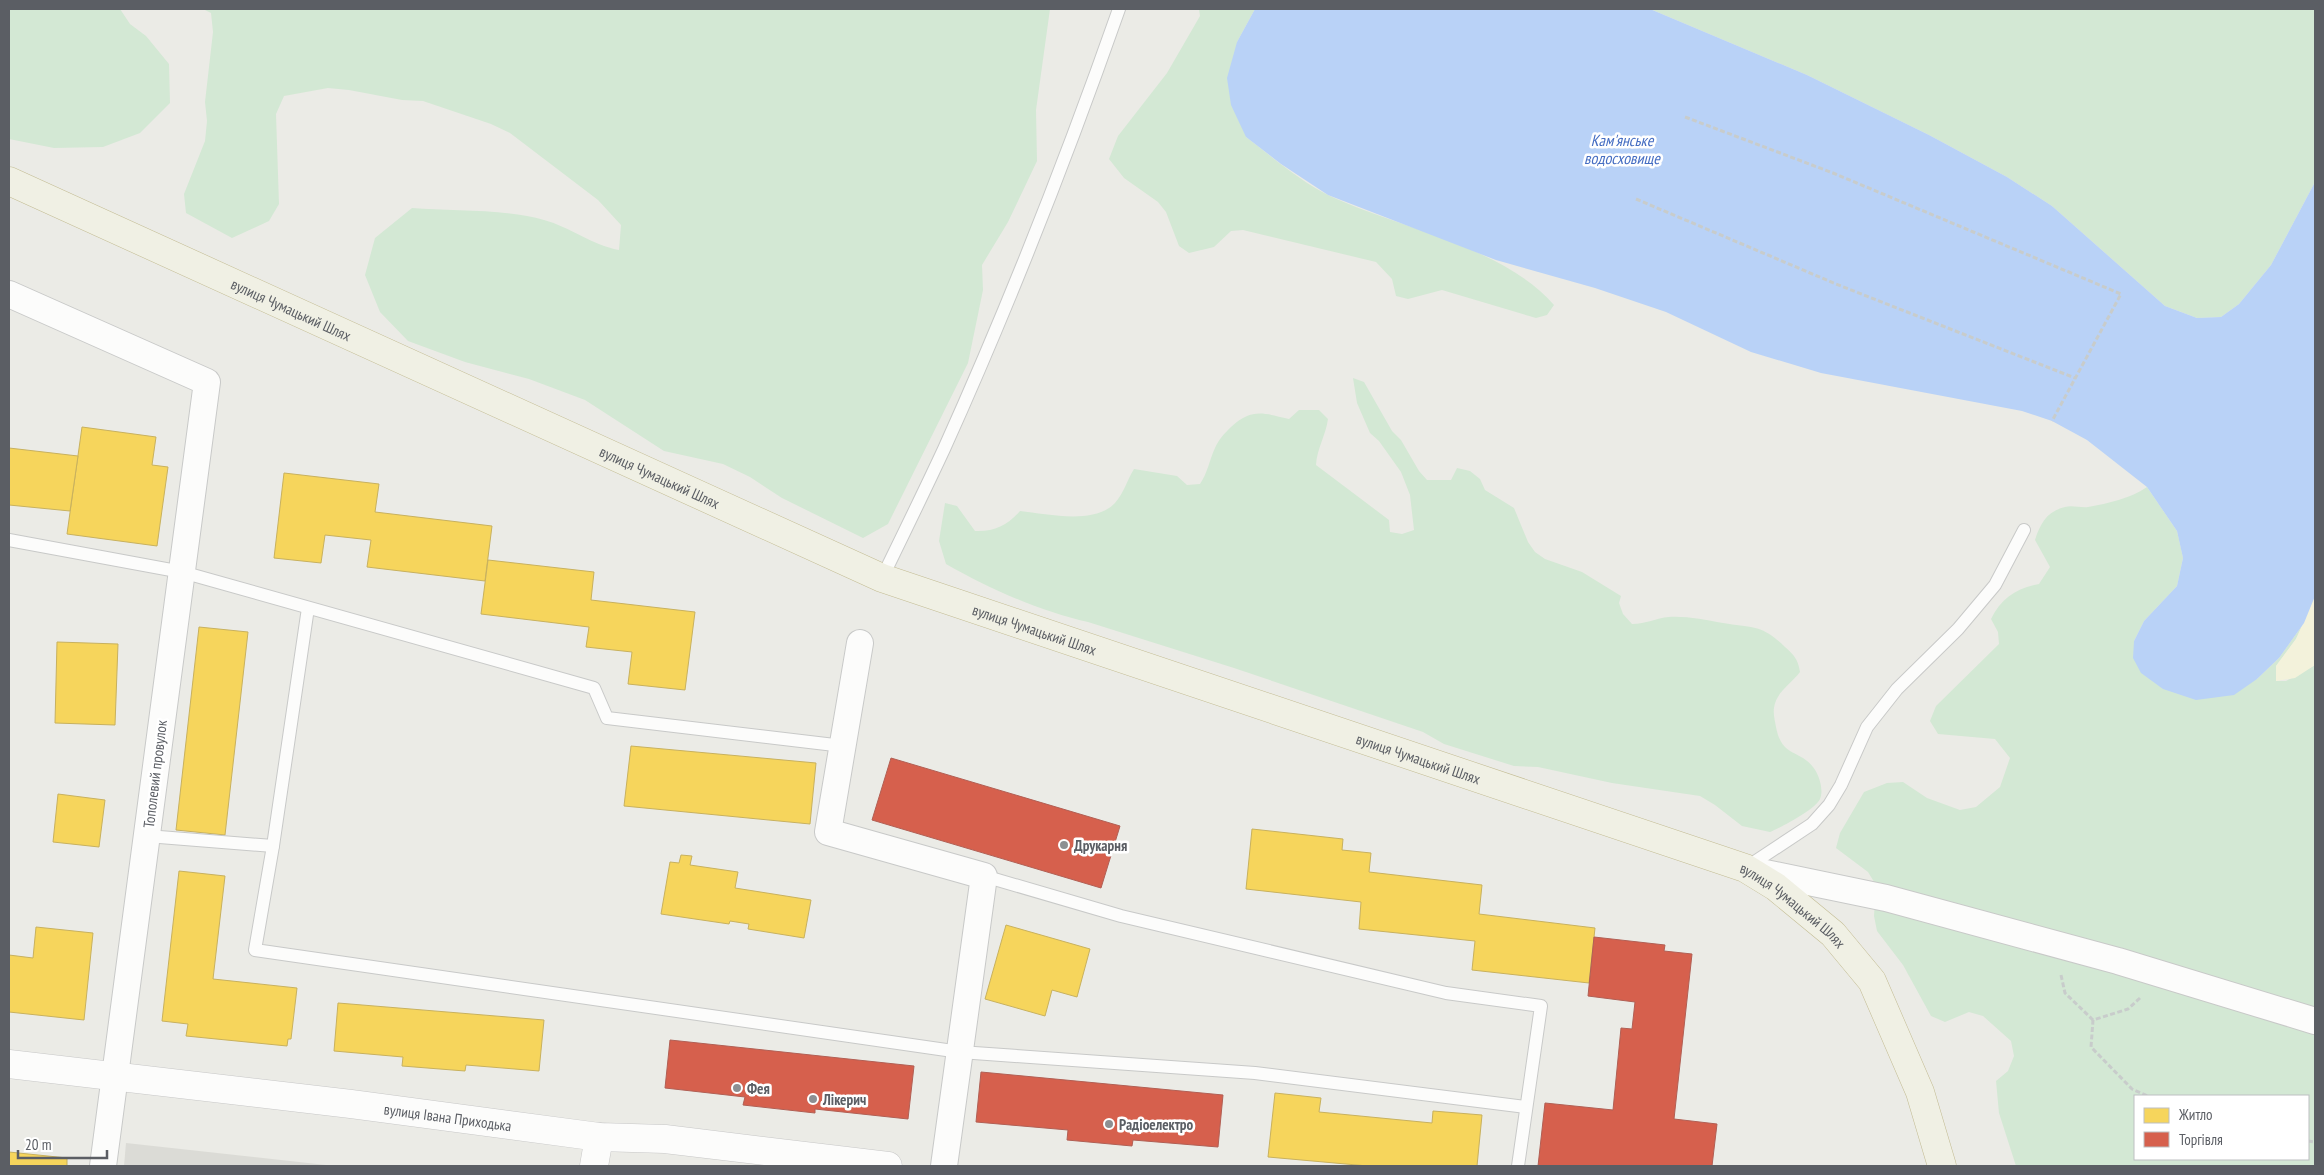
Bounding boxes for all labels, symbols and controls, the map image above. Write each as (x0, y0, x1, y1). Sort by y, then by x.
water label: Кам'янське водосховище (1584, 130, 1661, 168)
street label: вулиця Чумацький Шлях (228, 274, 354, 345)
street label: вулиця Чумацький Шлях (597, 441, 723, 512)
street label: вулиця Чумацький Шлях (970, 600, 1099, 659)
street label: Тополевий провулок (139, 719, 171, 829)
street label: вулиця Чумацький Шлях (1354, 729, 1483, 788)
place label: Друкарня (1074, 836, 1127, 855)
marker: Друкарня (1058, 839, 1070, 851)
street label: вулиця Чумацький Шлях (1738, 858, 1850, 952)
place label: Фея (747, 1079, 770, 1098)
marker: Фея (731, 1082, 743, 1094)
place label: Лікерич (822, 1090, 866, 1109)
marker: Лікерич (807, 1093, 819, 1105)
legend (2134, 1095, 2309, 1160)
street label: вулиця Івана Приходька (383, 1099, 513, 1135)
text: Житло (2178, 1105, 2213, 1124)
place label: Радіоелектро (1119, 1115, 1194, 1134)
marker: Радіоелектро (1103, 1118, 1115, 1130)
scale bar (18, 1128, 106, 1160)
text: Торгівля (2179, 1130, 2223, 1149)
text: 20 m (25, 1135, 51, 1154)

